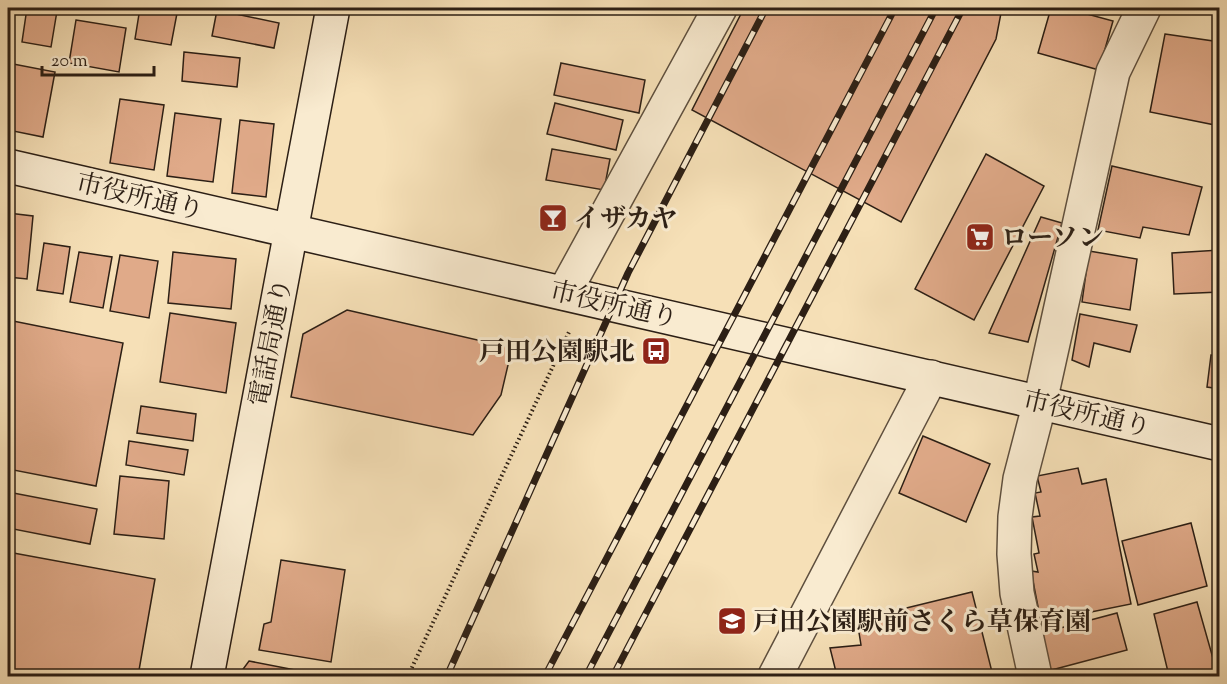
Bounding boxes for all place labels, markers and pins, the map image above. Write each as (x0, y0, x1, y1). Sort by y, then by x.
bar icon: イザカヤ (537, 202, 569, 234)
place label: イザカヤ (574, 202, 677, 239)
supermarket icon: ローソン (964, 221, 996, 253)
place label: ローソン (1001, 221, 1104, 258)
place label: 戸田公園駅北 (479, 335, 635, 372)
bus stop icon: 戸田公園駅北 (640, 335, 672, 367)
school or university icon: 戸田公園駅前さくら草保育園 (716, 605, 748, 637)
place label: 戸田公園駅前さくら草保育園 (753, 605, 1091, 642)

